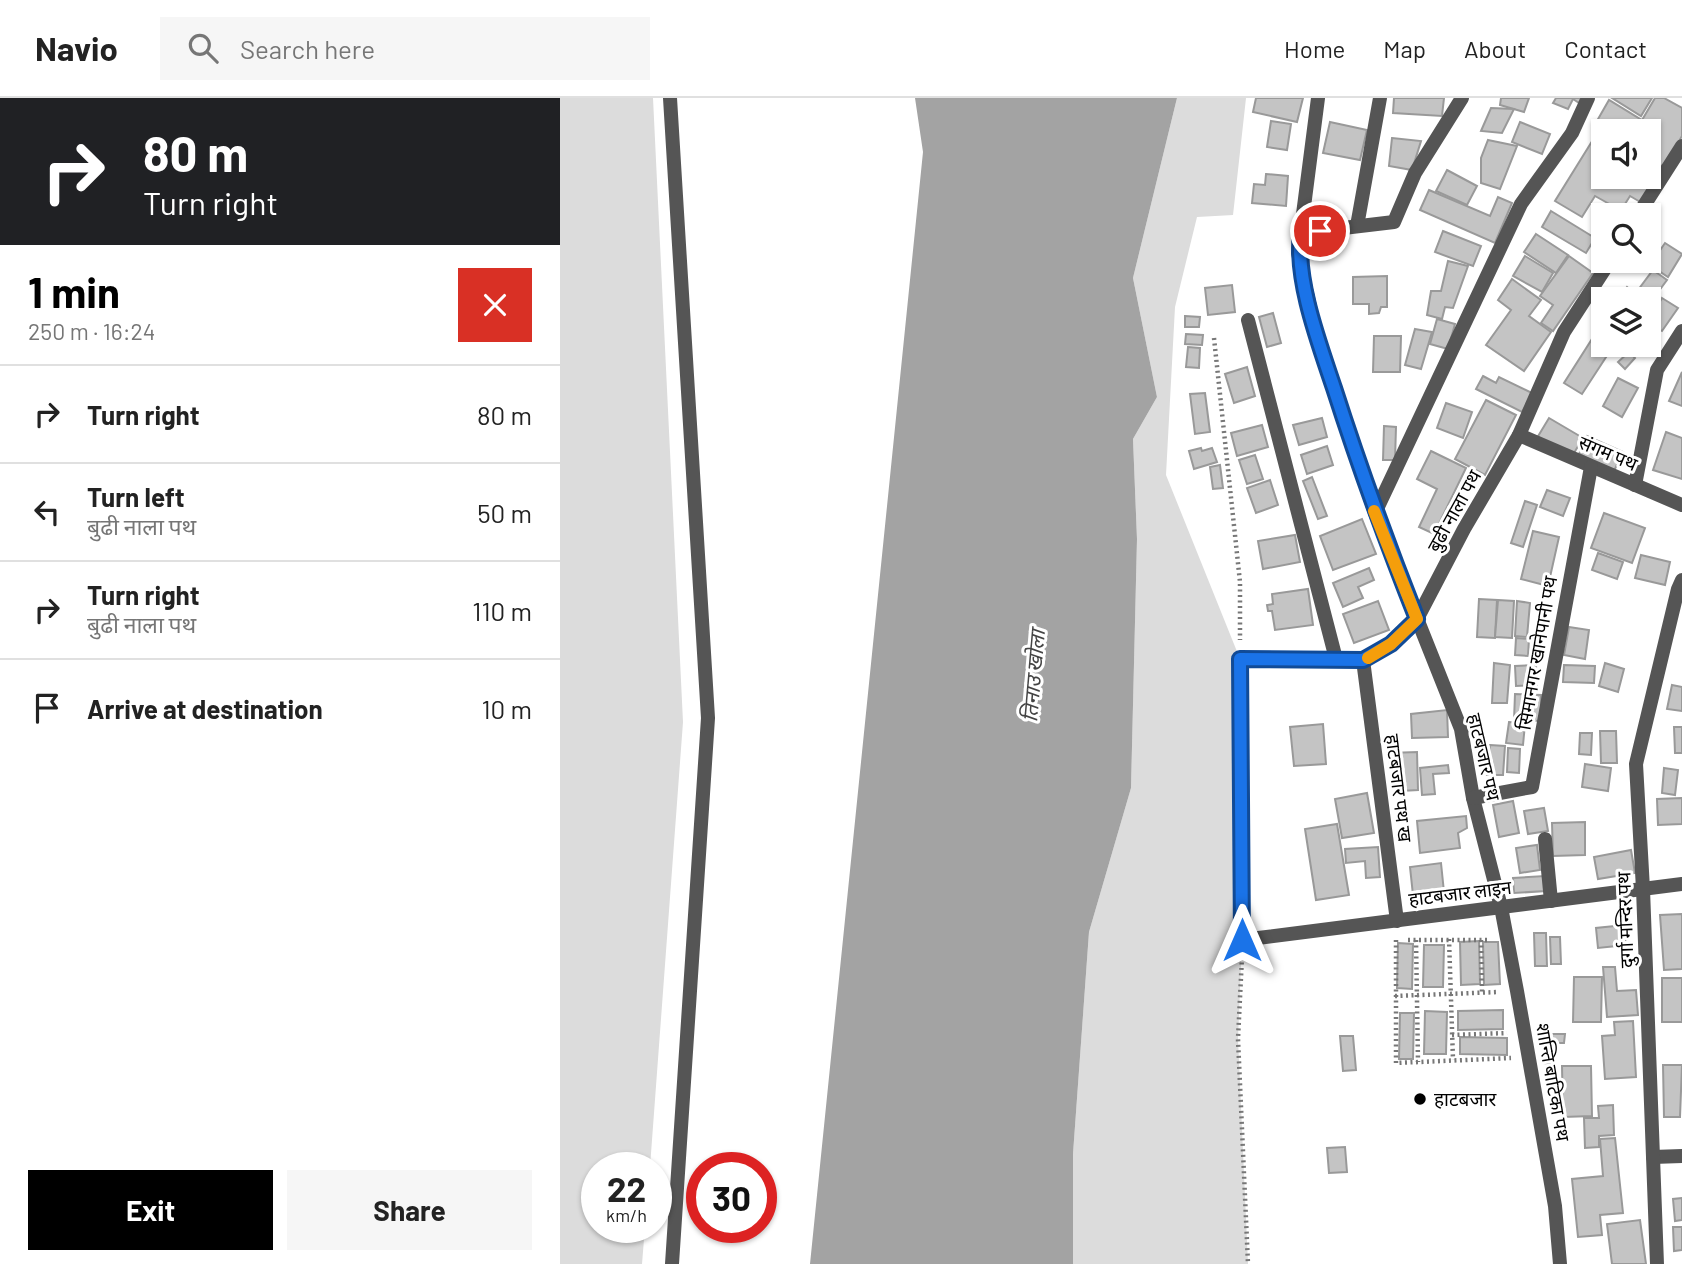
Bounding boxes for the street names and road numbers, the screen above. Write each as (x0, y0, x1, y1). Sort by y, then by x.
street label: संगम पथ (1575, 430, 1642, 476)
street label: बुढी नाला पथ (1422, 465, 1488, 557)
street label: सिमानगर खानेपानी पथ (1512, 573, 1562, 732)
street label: हाटबजार पथ (1463, 711, 1506, 804)
street label: हाटबजार पथ ख (1381, 733, 1418, 844)
street label: दुर्गा मन्दिर पथ (1611, 871, 1640, 969)
street label: हाटबजार लाइन (1407, 875, 1513, 910)
street label: शान्ति बाटिका पथ (1532, 1021, 1575, 1144)

